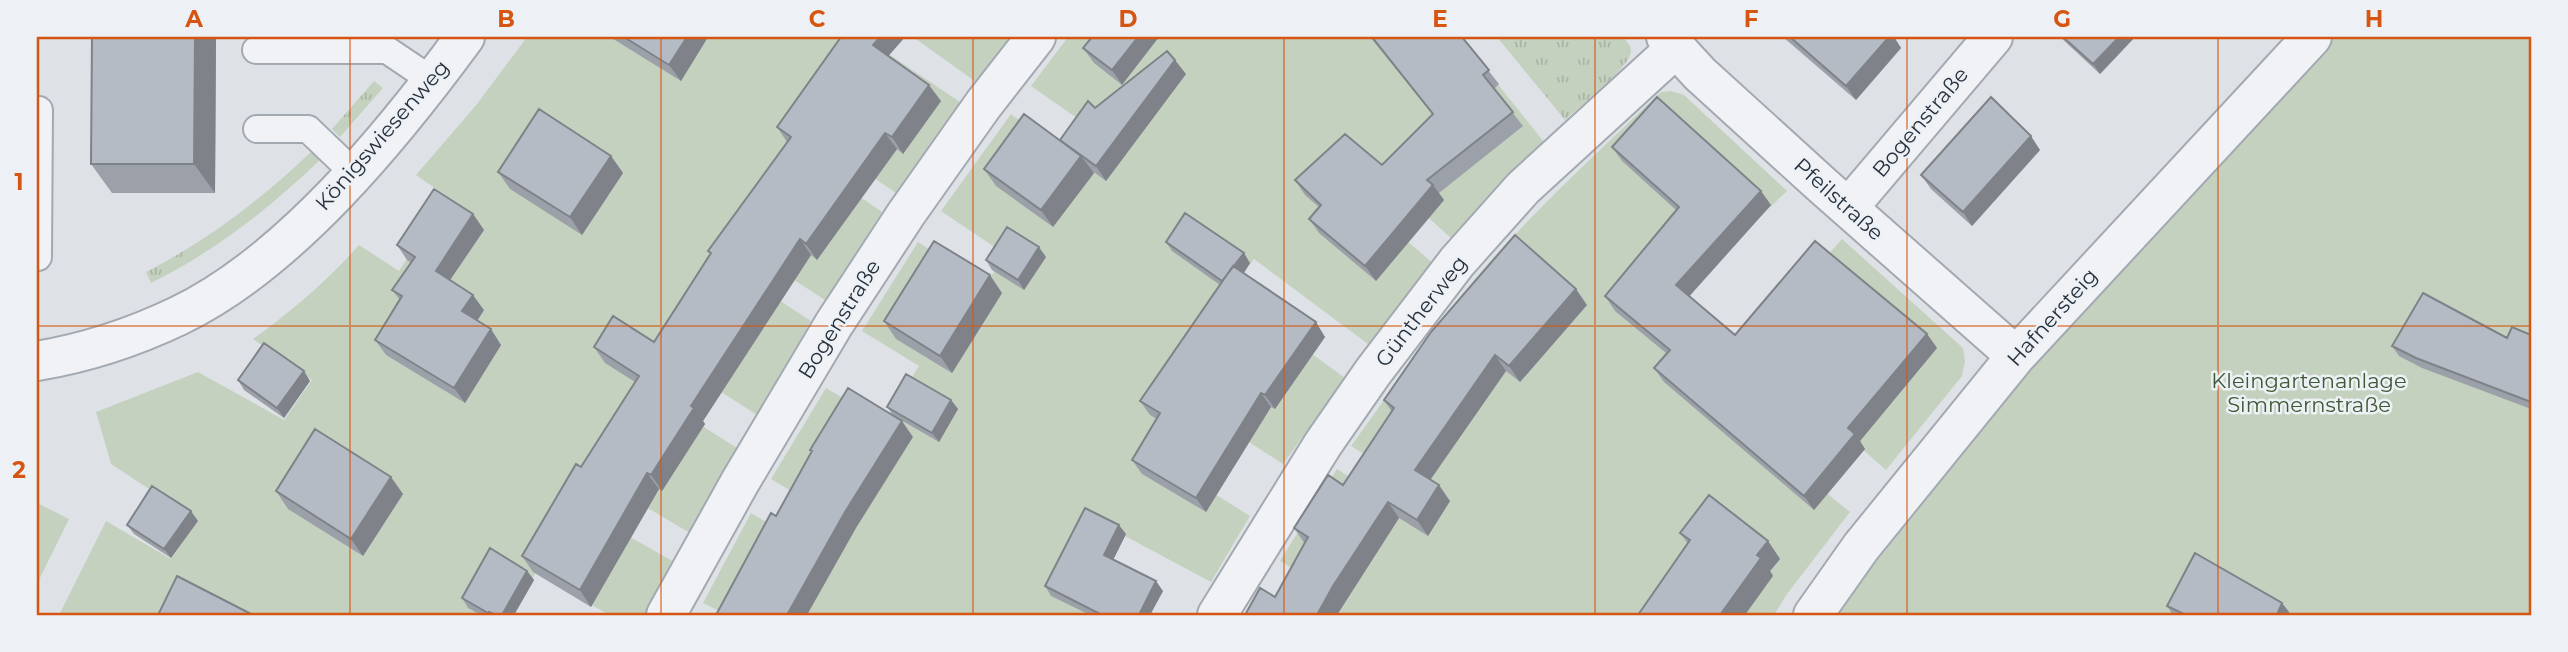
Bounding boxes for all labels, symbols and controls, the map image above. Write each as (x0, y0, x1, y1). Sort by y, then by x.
text: A (184, 5, 203, 33)
text: B (497, 5, 515, 33)
text: C (809, 5, 826, 33)
text: D (1119, 5, 1138, 33)
text: E (1432, 5, 1448, 33)
text: F (1744, 5, 1759, 33)
text: G (2053, 5, 2071, 33)
text: H (2365, 5, 2383, 33)
street label: Königswiesenweg (310, 55, 454, 215)
street label: Bogenstraße (1867, 62, 1973, 182)
street label: Pfeilstraße (1789, 152, 1889, 246)
text: 1 (14, 168, 24, 196)
street label: Güntherweg (1370, 251, 1472, 371)
street label: Bogenstraße (792, 255, 886, 383)
street label: Hafnersteig (2002, 263, 2102, 371)
park label: Kleingartenanlage Simmernstraße (2211, 368, 2407, 417)
text: 2 (12, 456, 26, 484)

